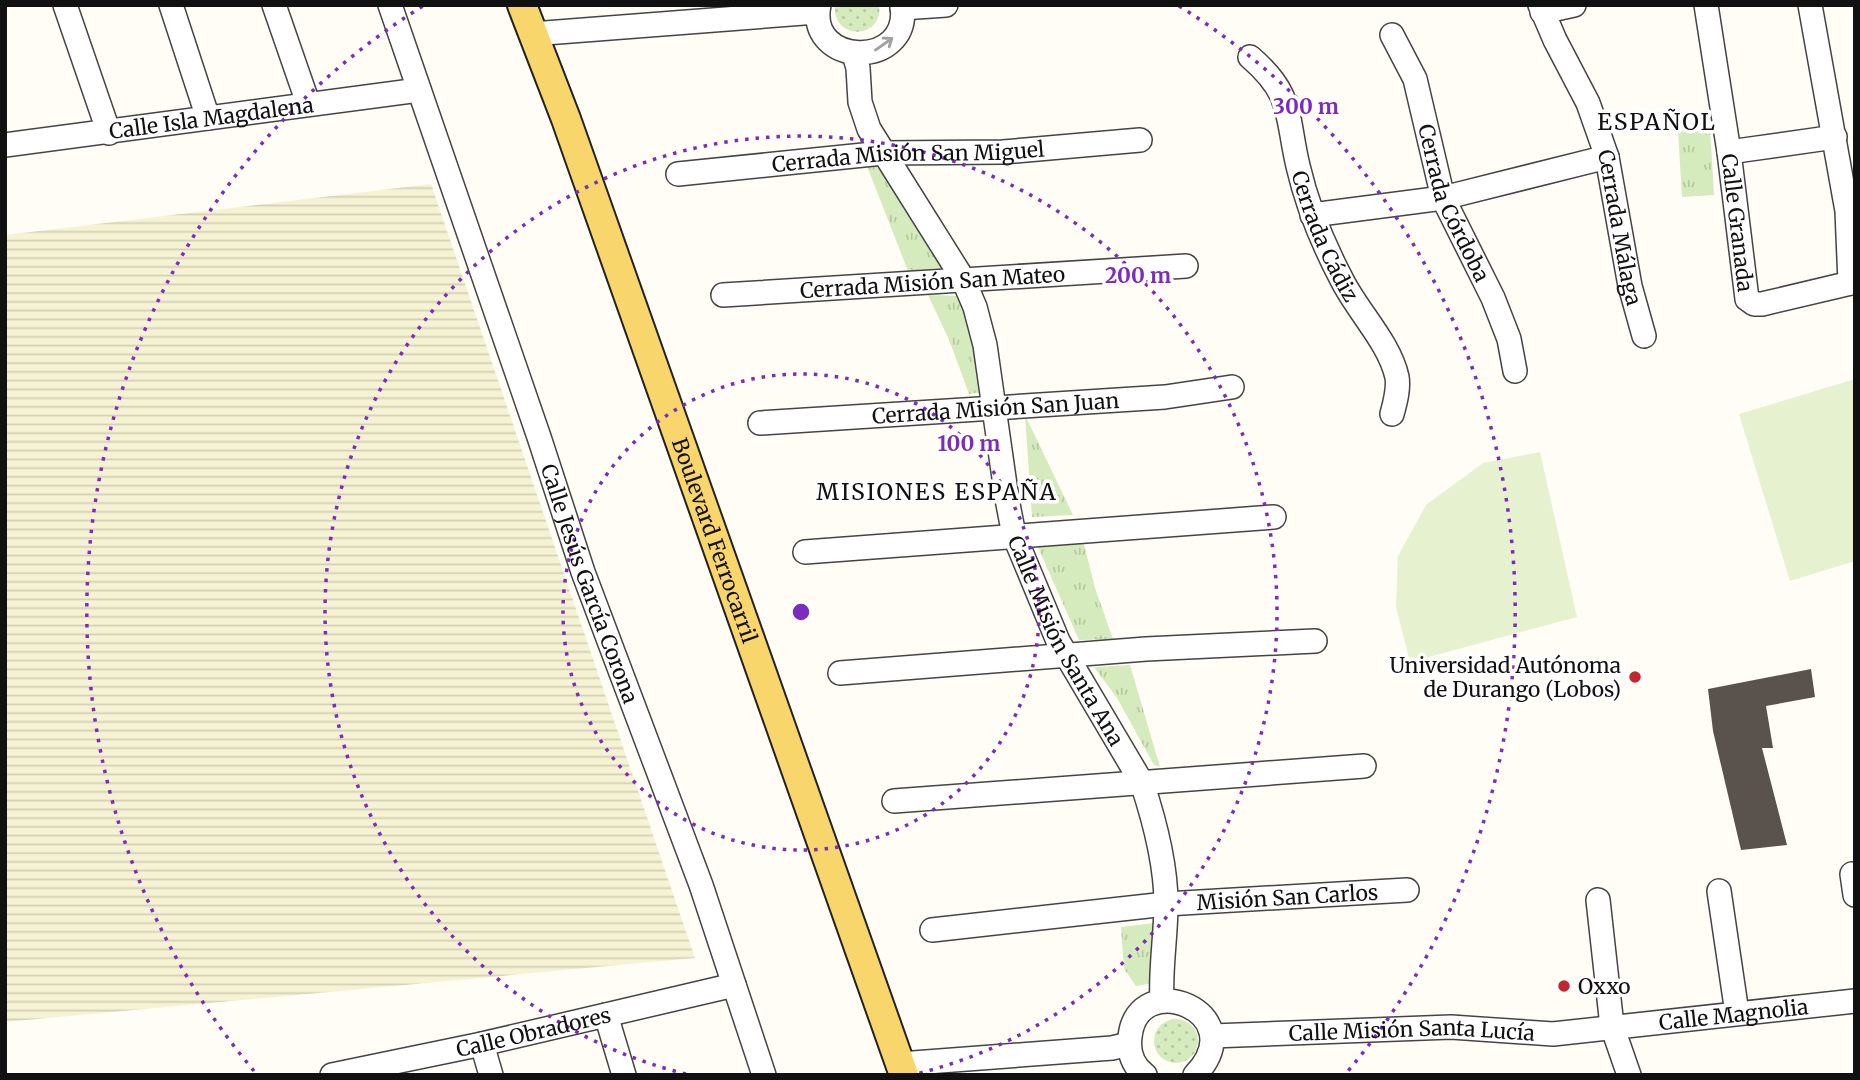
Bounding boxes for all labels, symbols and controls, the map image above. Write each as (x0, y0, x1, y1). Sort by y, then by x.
one-way arrow (874, 37, 893, 51)
street label: Calle Isla Magdalena (107, 91, 315, 145)
text: 300 m (1273, 93, 1339, 120)
district label: ESPAÑOL (1597, 107, 1717, 136)
street label: Cerrada Córdoba (1413, 121, 1496, 286)
street label: Cerrada Misión San Miguel (771, 135, 1046, 178)
street label: Cerrada Málaga (1592, 146, 1648, 308)
street label: Calle Granada (1716, 152, 1760, 293)
street label: Cerrada Cádiz (1286, 168, 1365, 307)
street label: Cerrada Misión San Mateo (799, 260, 1066, 304)
text: 200 m (1105, 262, 1171, 289)
street label: Cerrada Misión San Juan (871, 386, 1120, 429)
text: 100 m (938, 430, 1000, 457)
street label: Boulevard Ferrocarril (666, 434, 764, 647)
street label: Calle Jesús García Corona (535, 460, 645, 707)
district label: MISIONES ESPAÑA (816, 477, 1058, 506)
street label: Calle Misión Santa Ana (1002, 532, 1130, 750)
centre of rings (789, 600, 813, 624)
place label: Universidad Autónoma de Durango (Lobos) (1389, 652, 1621, 703)
marker: Universidad Autónoma de Durango (Lobos) (1627, 669, 1643, 685)
street label: Misión San Carlos (1196, 878, 1379, 916)
place label: Oxxo (1578, 973, 1631, 1000)
marker: Oxxo (1556, 978, 1572, 994)
street label: Calle Magnolia (1658, 993, 1809, 1036)
street label: Calle Obradores (454, 1001, 613, 1063)
street label: Calle Misión Santa Lucía (1288, 1013, 1536, 1047)

